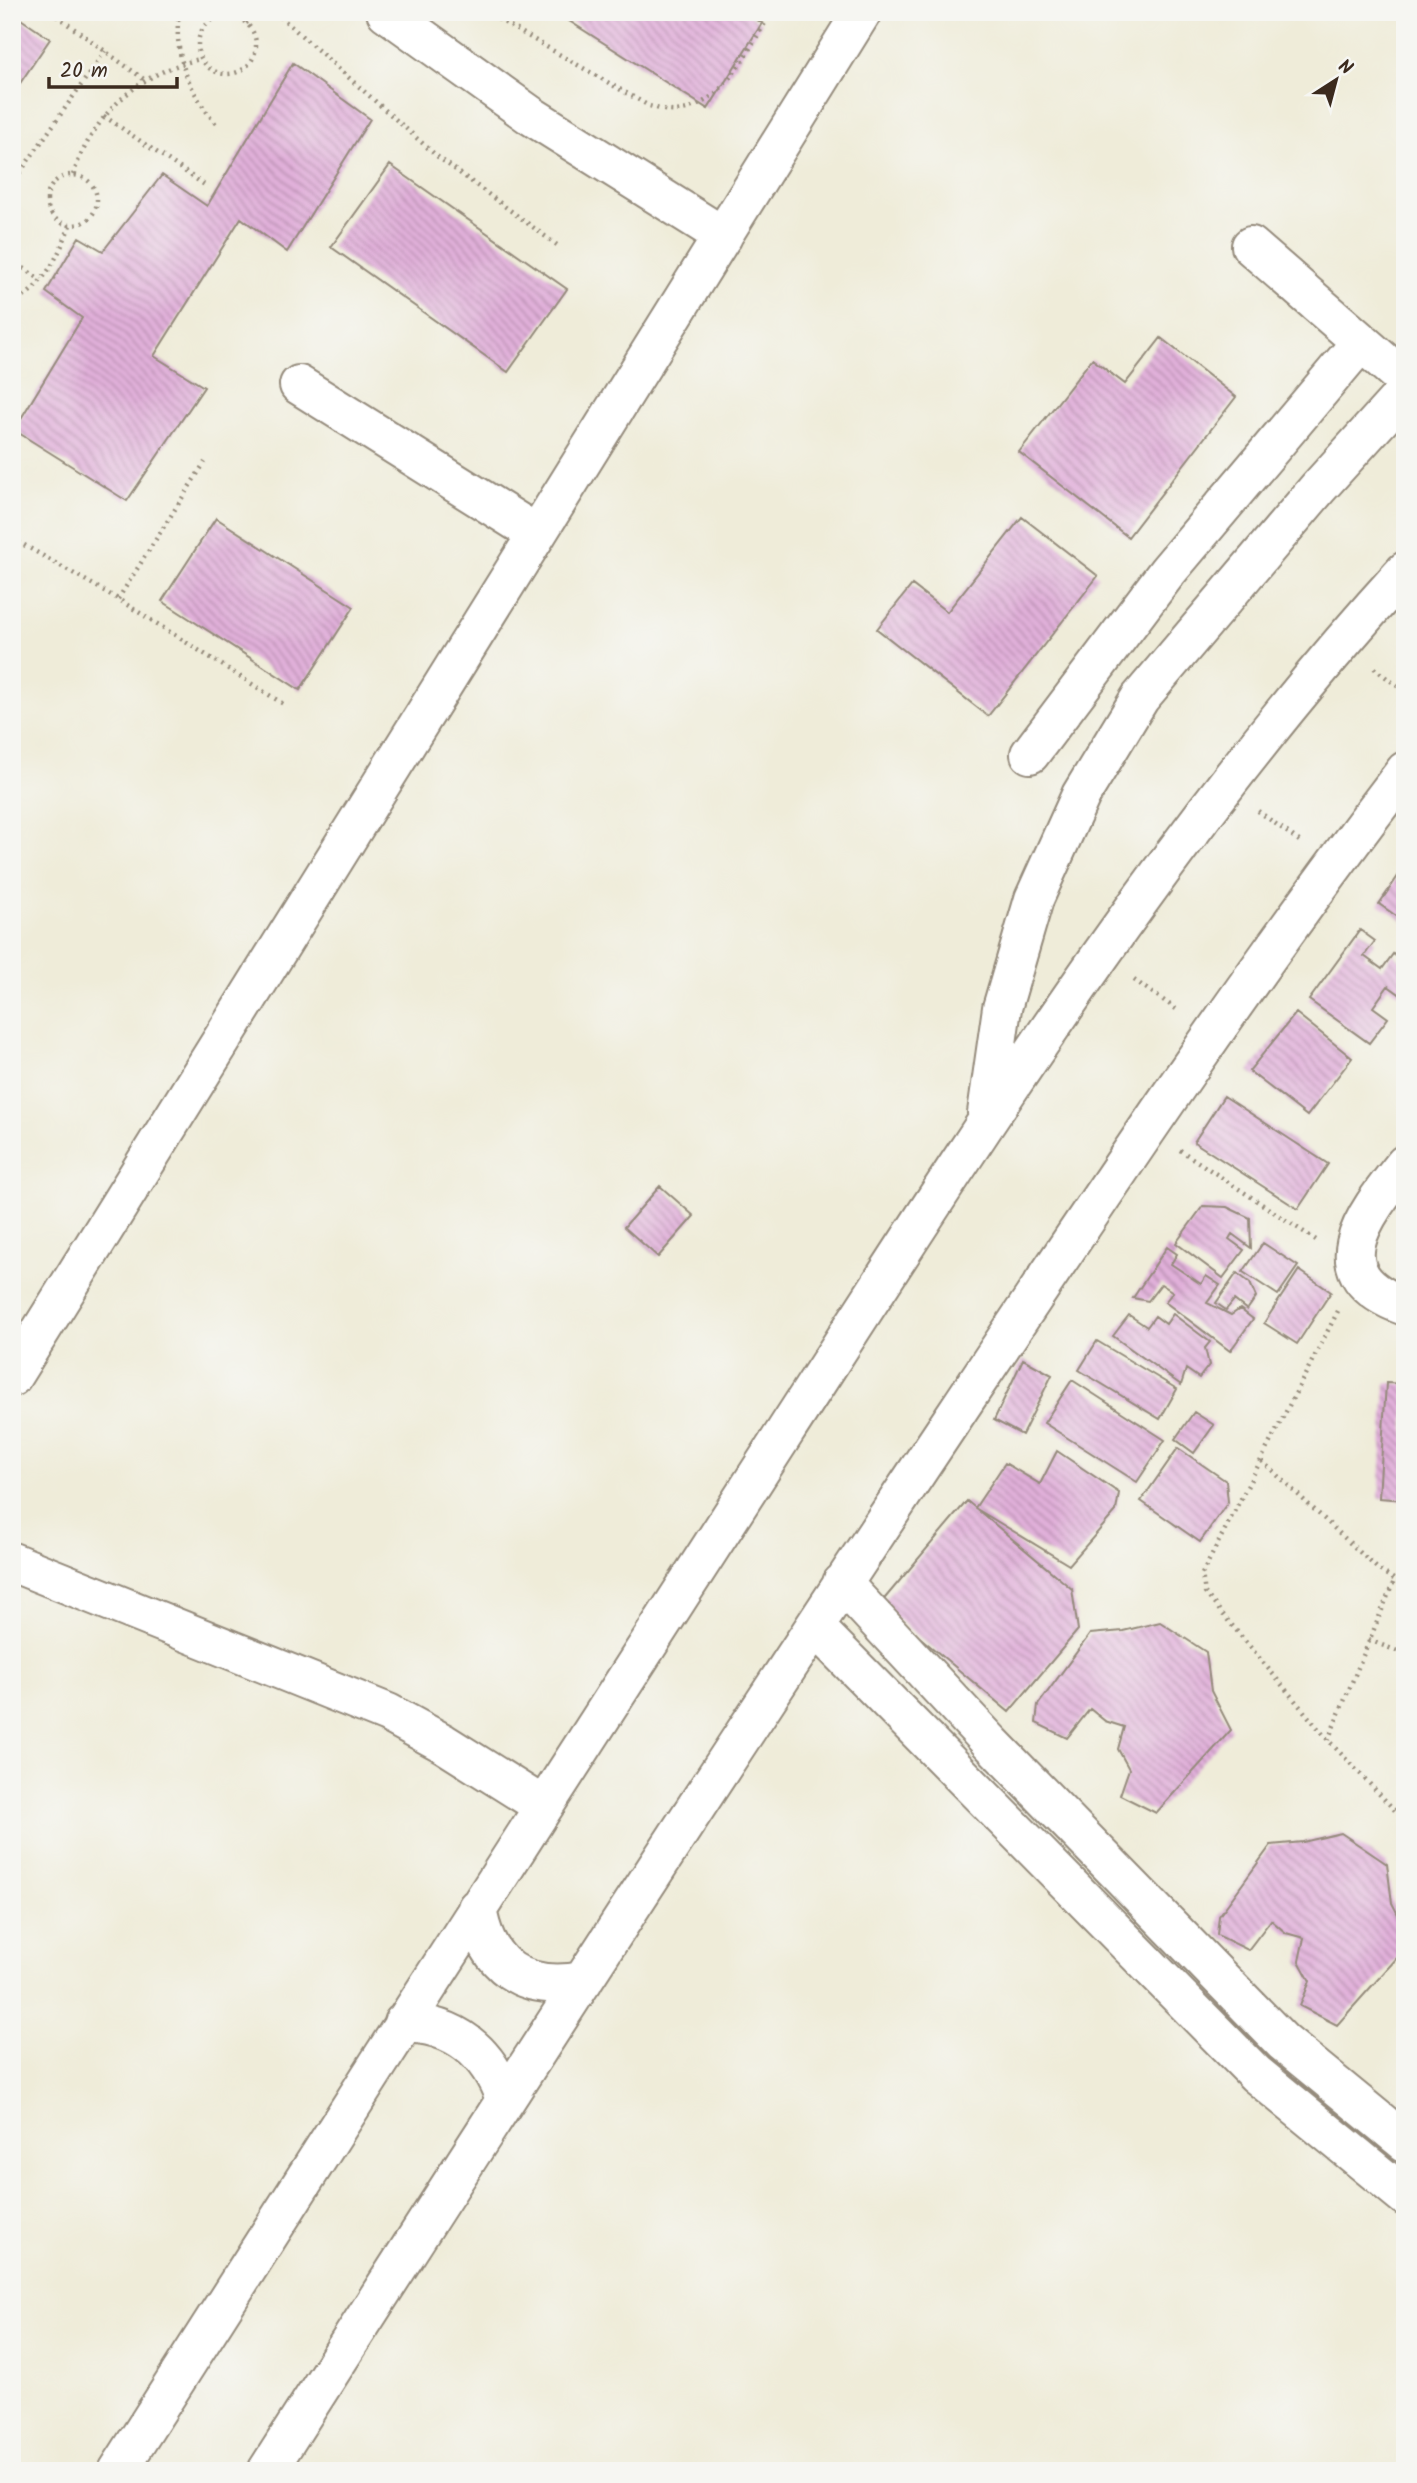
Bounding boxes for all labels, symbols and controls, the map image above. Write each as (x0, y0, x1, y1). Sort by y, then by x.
scale bar (49, 46, 177, 90)
north arrow (1302, 46, 1372, 116)
text: N (1331, 52, 1358, 84)
text: 20 m (60, 55, 108, 88)

